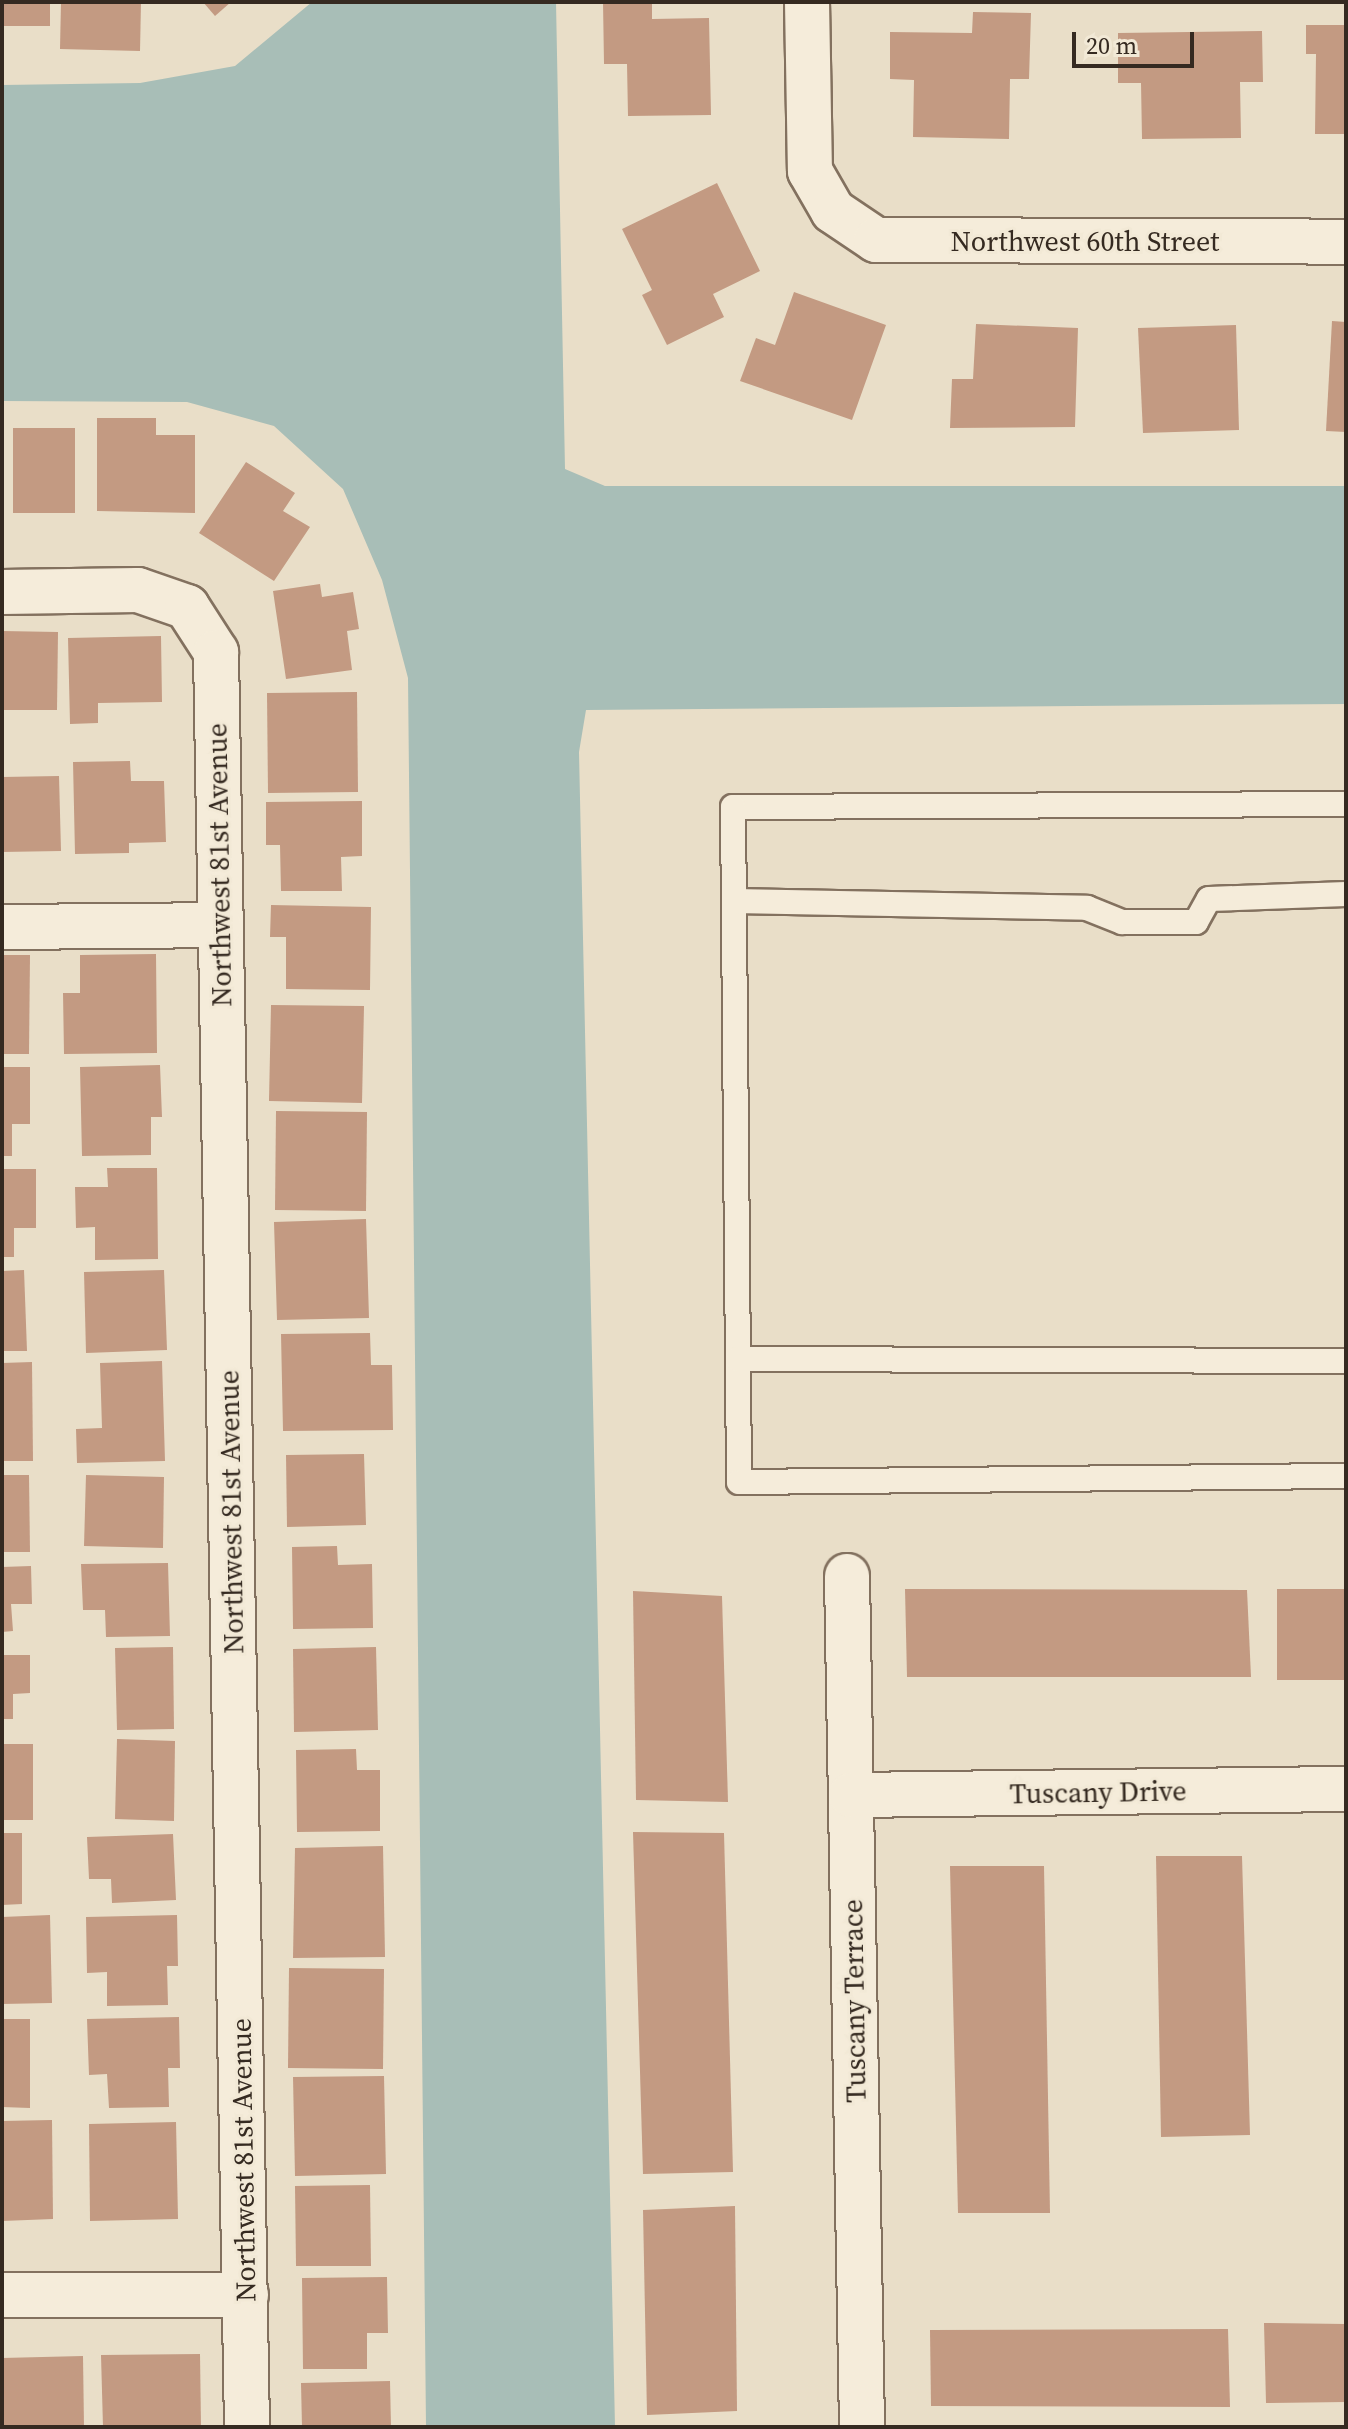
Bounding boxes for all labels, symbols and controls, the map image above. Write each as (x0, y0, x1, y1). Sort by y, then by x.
scale bar (1076, 16, 1198, 66)
text: 20 m (1086, 29, 1137, 62)
street label: Northwest 60th Street (951, 224, 1219, 258)
street label: Northwest 81st Avenue (200, 723, 238, 1007)
street label: Northwest 81st Avenue (212, 1370, 250, 1654)
street label: Tuscany Drive (1009, 1774, 1187, 1810)
street label: Tuscany Terrace (835, 1899, 873, 2103)
street label: Northwest 81st Avenue (224, 2018, 262, 2302)

